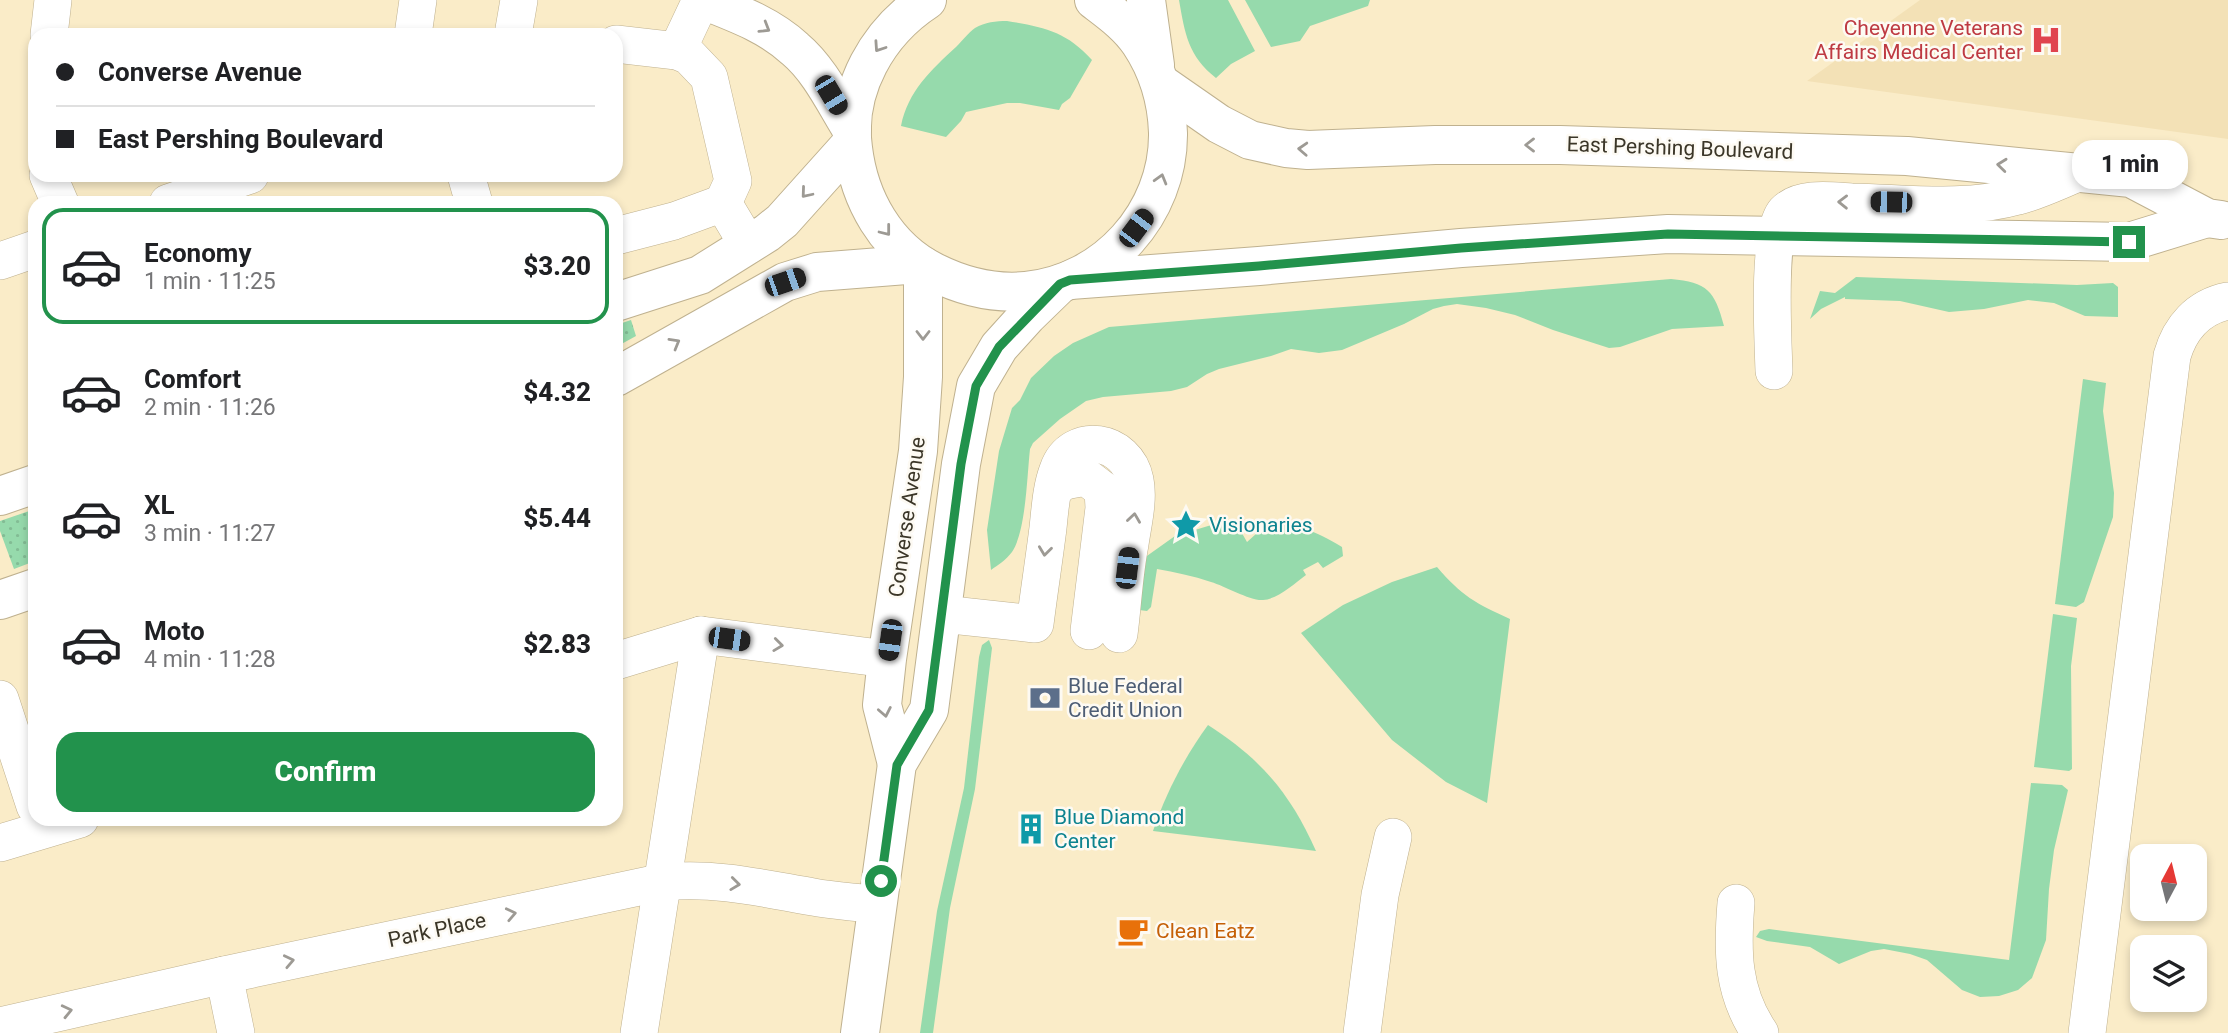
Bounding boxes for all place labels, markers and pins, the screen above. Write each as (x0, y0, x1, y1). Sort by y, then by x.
place label: Cheyenne Veterans Affairs Medical Center (1814, 16, 2023, 64)
hospital icon: Cheyenne Veterans Affairs Medical Center (2029, 23, 2063, 57)
place icon: Visionaries (1169, 508, 1203, 542)
place label: Visionaries (1209, 513, 1313, 537)
place label: Blue Federal Credit Union (1068, 674, 1183, 722)
bank icon: Blue Federal Credit Union (1028, 681, 1062, 715)
place label: Blue Diamond Center (1054, 805, 1184, 853)
building icon: Blue Diamond Center (1014, 812, 1048, 846)
cafe icon: Clean Eatz (1116, 914, 1150, 948)
place label: Clean Eatz (1156, 919, 1255, 943)

